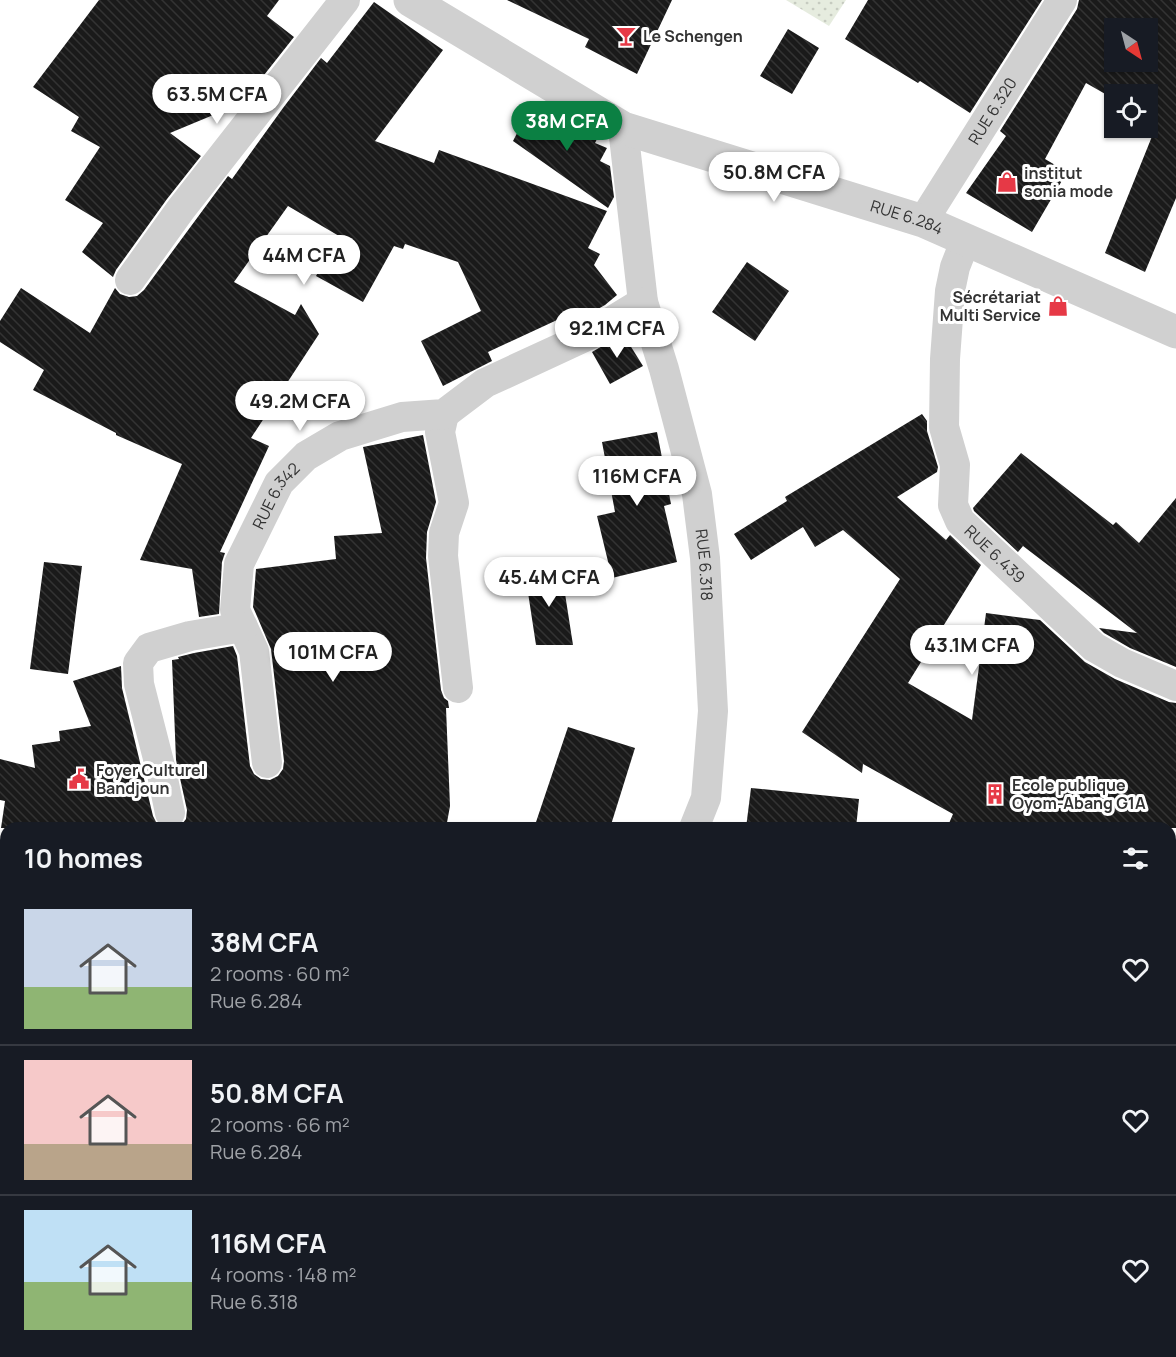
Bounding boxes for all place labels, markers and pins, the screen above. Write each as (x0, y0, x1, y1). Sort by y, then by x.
bar icon: Le Schengen (614, 24, 638, 48)
place label: Le Schengen (643, 25, 743, 47)
pin: 63.5M CFA (148, 74, 286, 125)
pin: 38M CFA (512, 101, 622, 152)
pin: 50.8M CFA (705, 152, 843, 203)
place label: institut sonia mode (1024, 162, 1113, 202)
shop icon: institut sonia mode (995, 170, 1019, 194)
pin: 44M CFA (249, 235, 359, 286)
place label: Sécrétariat Multi Service (940, 286, 1041, 326)
shop icon: Sécrétariat Multi Service (1046, 294, 1070, 318)
pin: 92.1M CFA (548, 308, 686, 359)
pin: 49.2M CFA (231, 381, 369, 432)
pin: 116M CFA (575, 456, 699, 507)
pin: 45.4M CFA (480, 557, 618, 608)
pin: 43.1M CFA (903, 625, 1041, 676)
pin: 101M CFA (271, 632, 395, 683)
place label: Foyer Culturel Bandjoun (96, 759, 205, 799)
public building icon: Foyer Culturel Bandjoun (67, 767, 91, 791)
place label: Ecole publique Oyom-Abang G1A (1012, 774, 1146, 814)
building icon: Ecole publique Oyom-Abang G1A (983, 782, 1007, 806)

